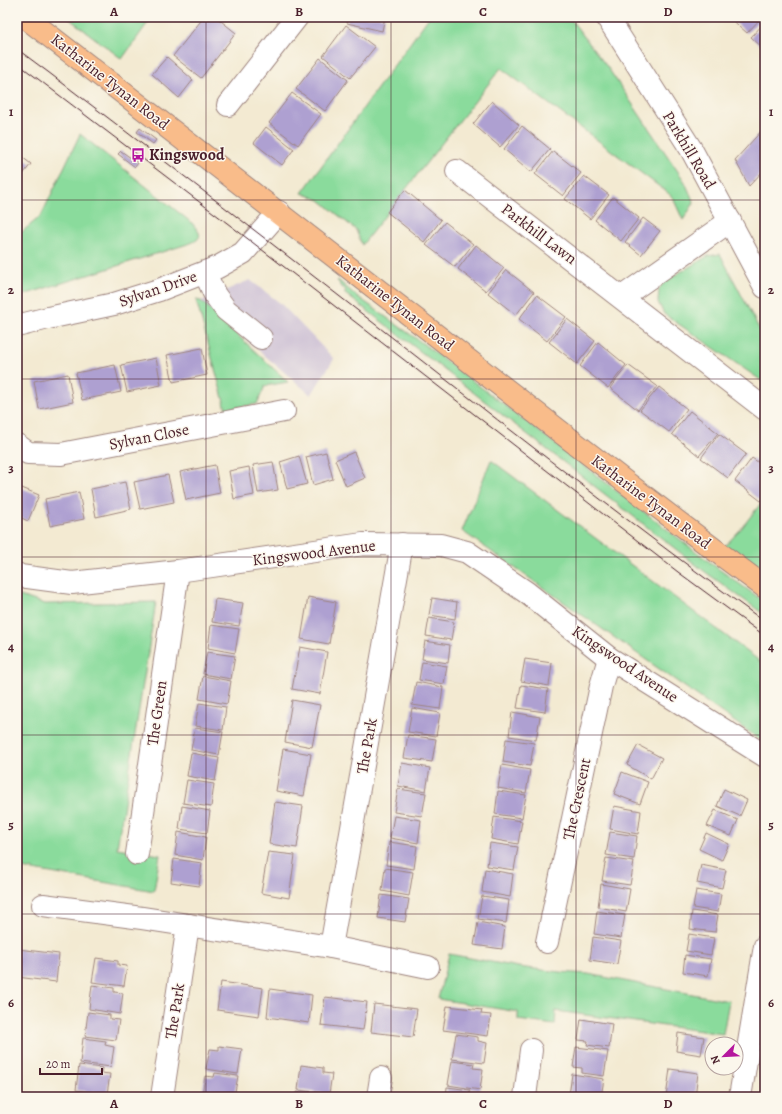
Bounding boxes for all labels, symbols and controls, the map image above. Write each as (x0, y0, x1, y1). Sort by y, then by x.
text: A (109, 3, 119, 20)
text: B (295, 3, 303, 20)
text: C (479, 3, 487, 20)
text: D (663, 3, 673, 20)
street label: Katharine Tynan Road (46, 29, 174, 136)
text: 1 (9, 103, 14, 120)
text: 1 (769, 103, 774, 120)
street label: Parkhill Road (657, 107, 721, 193)
place label: Kingswood (149, 144, 225, 166)
bus stop icon: Kingswood (130, 147, 146, 163)
street label: Parkhill Lawn (497, 198, 581, 270)
street label: Katharine Tynan Road (331, 250, 459, 357)
street label: Sylvan Drive (116, 265, 200, 313)
text: 2 (8, 281, 15, 298)
text: 2 (768, 281, 775, 298)
street label: Sylvan Close (107, 418, 191, 456)
street label: Katharine Tynan Road (587, 450, 716, 555)
text: 3 (8, 459, 14, 476)
text: 3 (768, 459, 774, 476)
street label: Kingswood Avenue (251, 535, 377, 571)
street label: Kingswood Avenue (567, 620, 683, 708)
text: 4 (8, 638, 14, 655)
text: 4 (768, 638, 774, 655)
street label: The Green (142, 679, 172, 747)
street label: The Park (351, 716, 383, 776)
street label: The Crescent (558, 756, 596, 842)
text: 5 (8, 816, 14, 833)
text: 5 (768, 816, 774, 833)
street label: The Park (160, 981, 190, 1040)
text: 6 (8, 994, 14, 1011)
text: 6 (768, 994, 774, 1011)
north arrow (704, 1036, 744, 1076)
scale bar (40, 1050, 102, 1076)
text: N (707, 1053, 724, 1067)
text: 20 m (46, 1056, 70, 1072)
text: A (109, 1095, 119, 1112)
text: B (295, 1095, 303, 1112)
text: C (479, 1095, 487, 1112)
text: D (663, 1095, 673, 1112)

